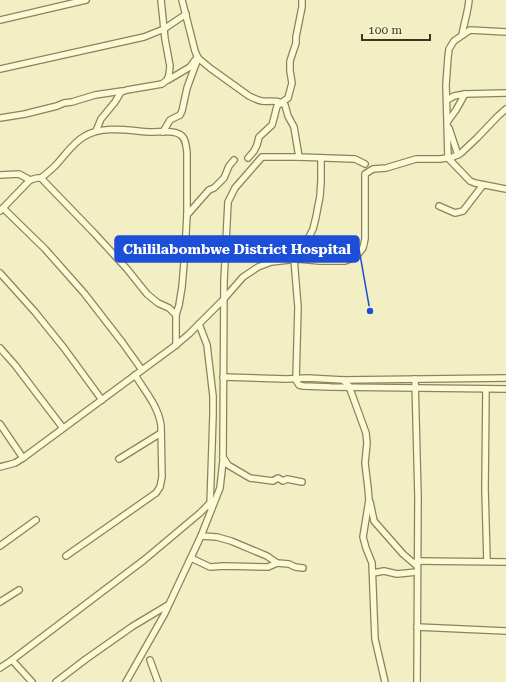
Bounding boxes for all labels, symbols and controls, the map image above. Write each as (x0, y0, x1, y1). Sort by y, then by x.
scale bar (362, 16, 430, 42)
text: 100 m (368, 23, 402, 37)
callout: Chililabombwe District Hospital (115, 236, 359, 262)
text: Chililabombwe District Hospital (123, 241, 351, 257)

